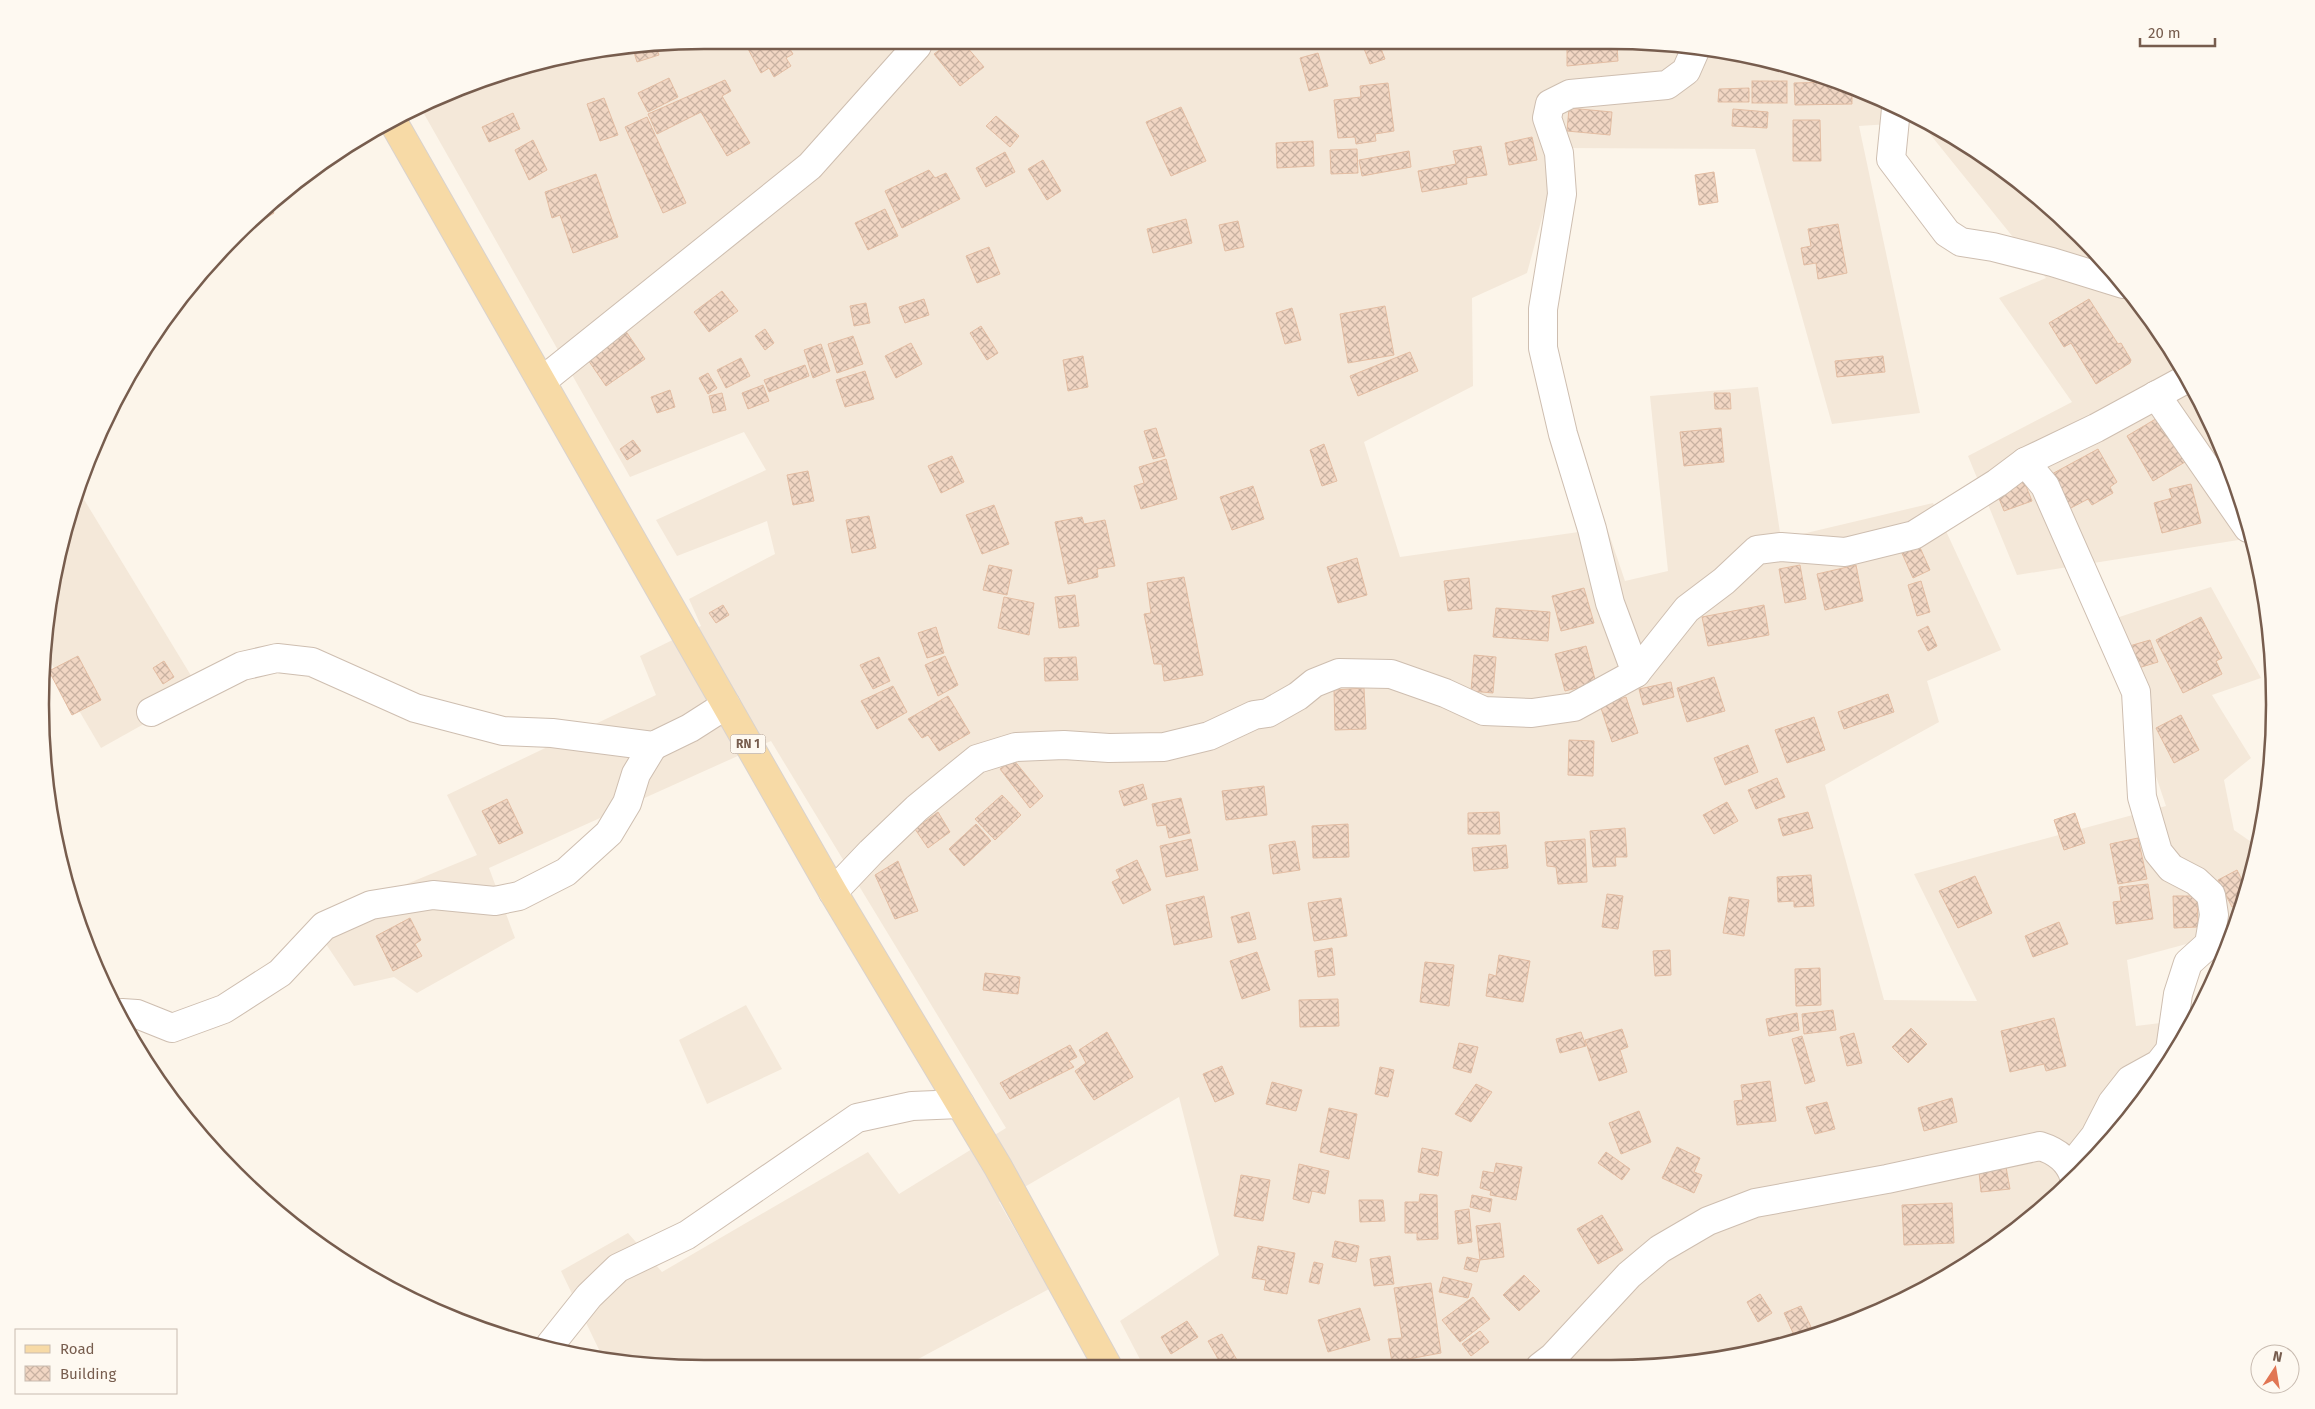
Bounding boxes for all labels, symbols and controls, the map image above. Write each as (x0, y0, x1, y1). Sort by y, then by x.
scale bar (2140, 15, 2215, 47)
text: 20 m (2148, 24, 2181, 42)
road number: RN 1 (730, 734, 766, 754)
legend (15, 1329, 178, 1394)
text: Road (60, 1340, 95, 1358)
north arrow (2250, 1344, 2300, 1394)
text: N (2271, 1347, 2284, 1366)
text: Building (60, 1365, 116, 1383)

